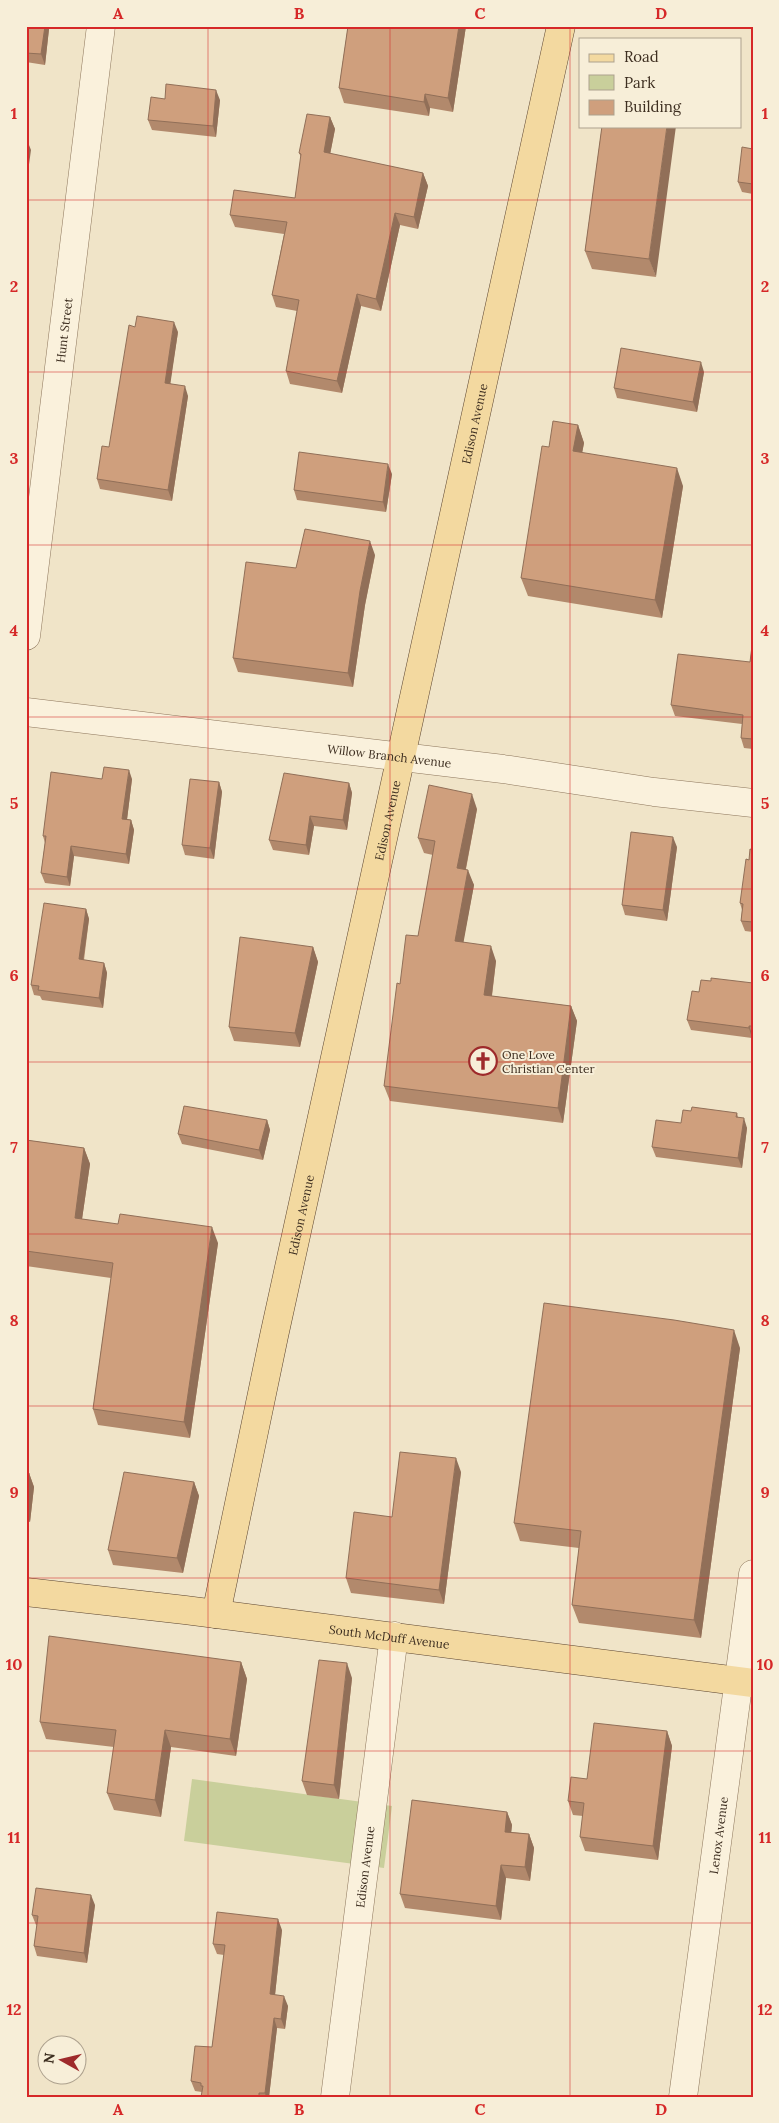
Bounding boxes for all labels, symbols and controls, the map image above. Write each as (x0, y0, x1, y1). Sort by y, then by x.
text: A (113, 3, 124, 23)
text: B (294, 3, 305, 23)
text: C (474, 3, 486, 23)
text: D (655, 3, 667, 23)
legend (579, 38, 742, 128)
text: Road (624, 47, 659, 66)
text: Park (624, 73, 655, 92)
text: Building (624, 97, 682, 116)
text: 1 (11, 103, 17, 123)
text: 1 (762, 103, 768, 123)
text: 2 (10, 276, 18, 296)
text: 2 (761, 276, 769, 296)
street label: Hunt Street (52, 297, 75, 364)
street label: Edison Avenue (458, 382, 490, 465)
text: 3 (10, 448, 19, 468)
text: 3 (761, 448, 770, 468)
text: 4 (10, 620, 19, 640)
text: 4 (761, 620, 770, 640)
street label: Willow Branch Avenue (327, 741, 453, 770)
street label: Edison Avenue (371, 778, 403, 862)
text: 5 (10, 793, 19, 813)
text: 5 (761, 793, 770, 813)
text: 6 (9, 965, 19, 985)
text: 6 (760, 965, 770, 985)
church icon: One Love Christian Center (468, 1046, 498, 1076)
place label: One Love Christian Center (502, 1047, 596, 1076)
text: 7 (10, 1137, 18, 1157)
text: 7 (761, 1137, 769, 1157)
street label: Edison Avenue (284, 1173, 317, 1256)
text: 8 (9, 1310, 19, 1330)
text: 8 (760, 1310, 770, 1330)
text: 9 (9, 1482, 19, 1502)
text: 9 (760, 1482, 770, 1502)
street label: South McDuff Avenue (328, 1621, 451, 1651)
text: 10 (6, 1654, 22, 1674)
text: 10 (757, 1654, 773, 1674)
street label: Lenox Avenue (705, 1795, 731, 1875)
street label: Edison Avenue (352, 1825, 377, 1908)
text: 11 (8, 1827, 21, 1847)
text: 11 (759, 1827, 772, 1847)
text: 12 (6, 1999, 22, 2019)
text: 12 (757, 1999, 773, 2019)
north arrow (38, 2036, 88, 2086)
text: N (39, 2051, 59, 2065)
text: A (113, 2099, 124, 2119)
text: B (294, 2099, 305, 2119)
text: C (474, 2099, 486, 2119)
text: D (655, 2099, 667, 2119)

